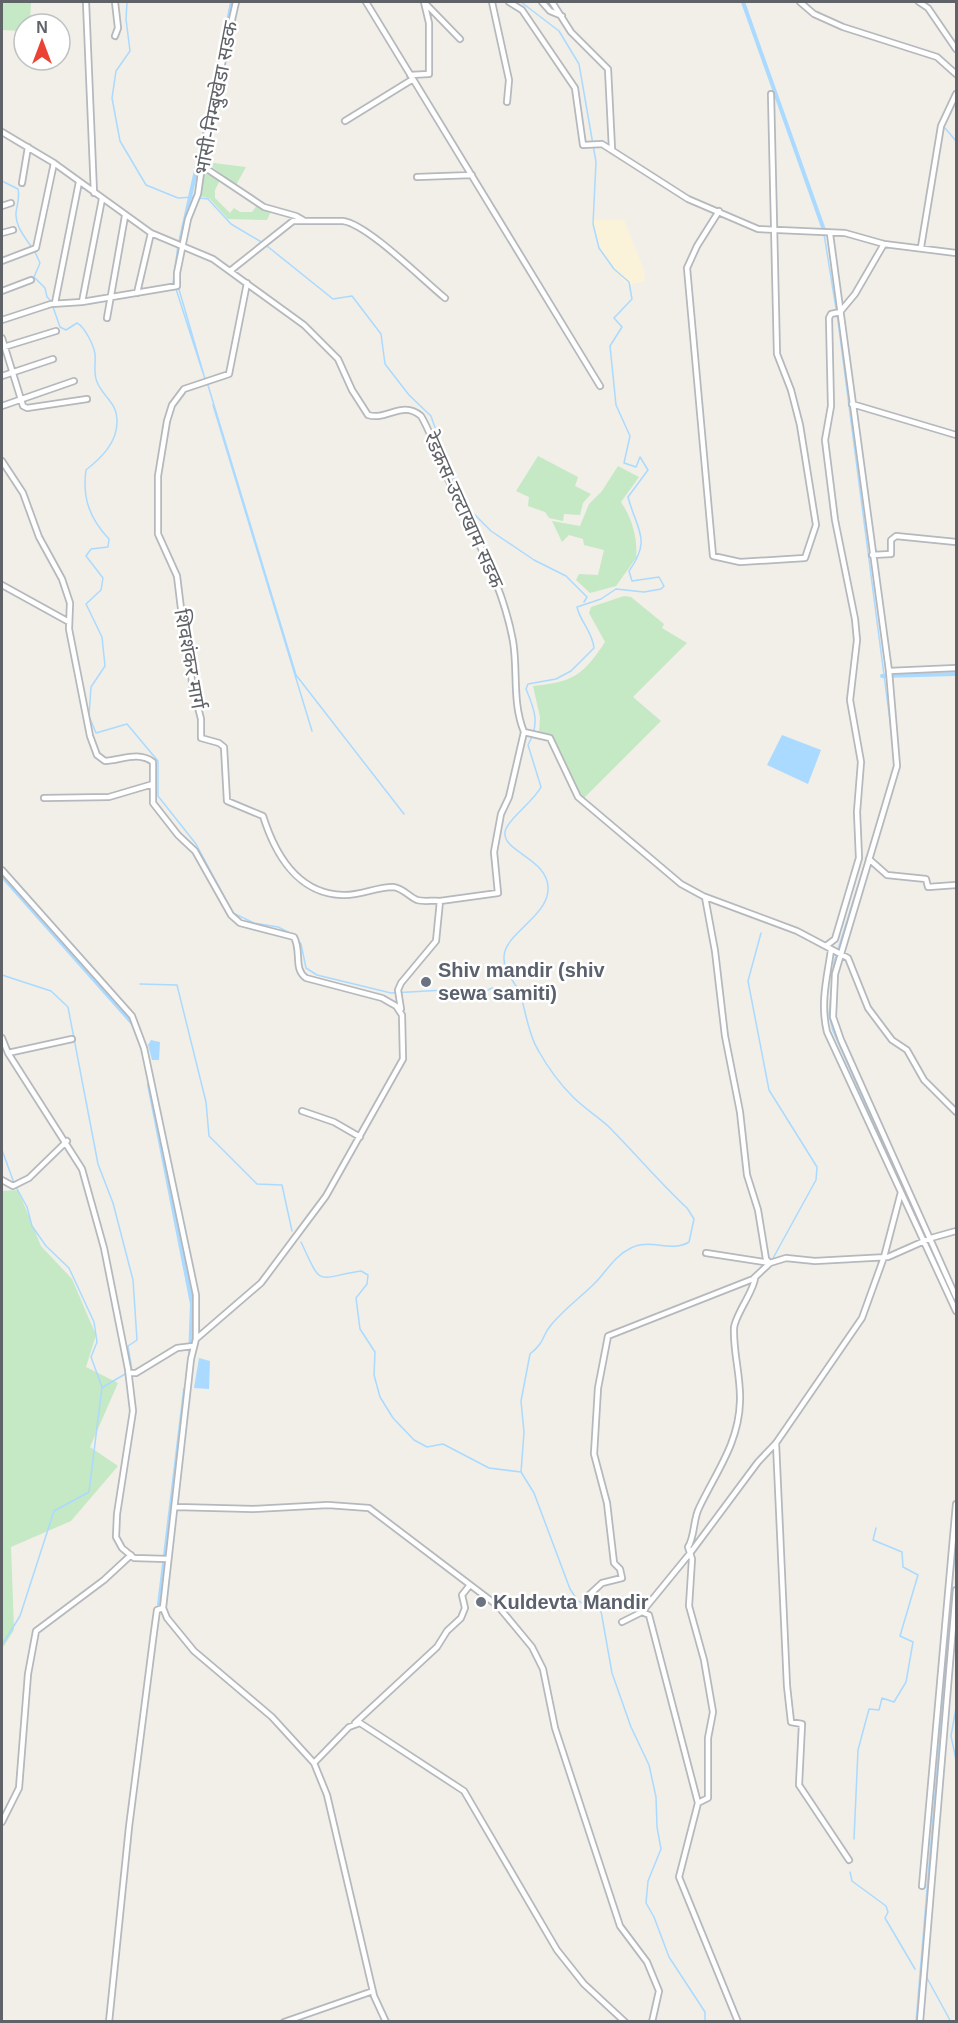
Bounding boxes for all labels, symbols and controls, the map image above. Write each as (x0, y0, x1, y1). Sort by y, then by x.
north arrow (12, 12, 72, 72)
street label: भांसी-निम्बुखेडा सडक (189, 18, 244, 177)
text: N (36, 19, 48, 36)
street label: रेडक्रस-उल्टाखाम सडक (419, 427, 509, 592)
street label: शिवशंकर मार्ग (170, 607, 211, 712)
place label: Shiv mandir (shiv sewa samiti) (438, 959, 606, 1004)
marker: Shiv mandir (shiv sewa samiti) (419, 975, 433, 989)
place label: Kuldevta Mandir (493, 1591, 649, 1613)
marker: Kuldevta Mandir (474, 1595, 488, 1609)

